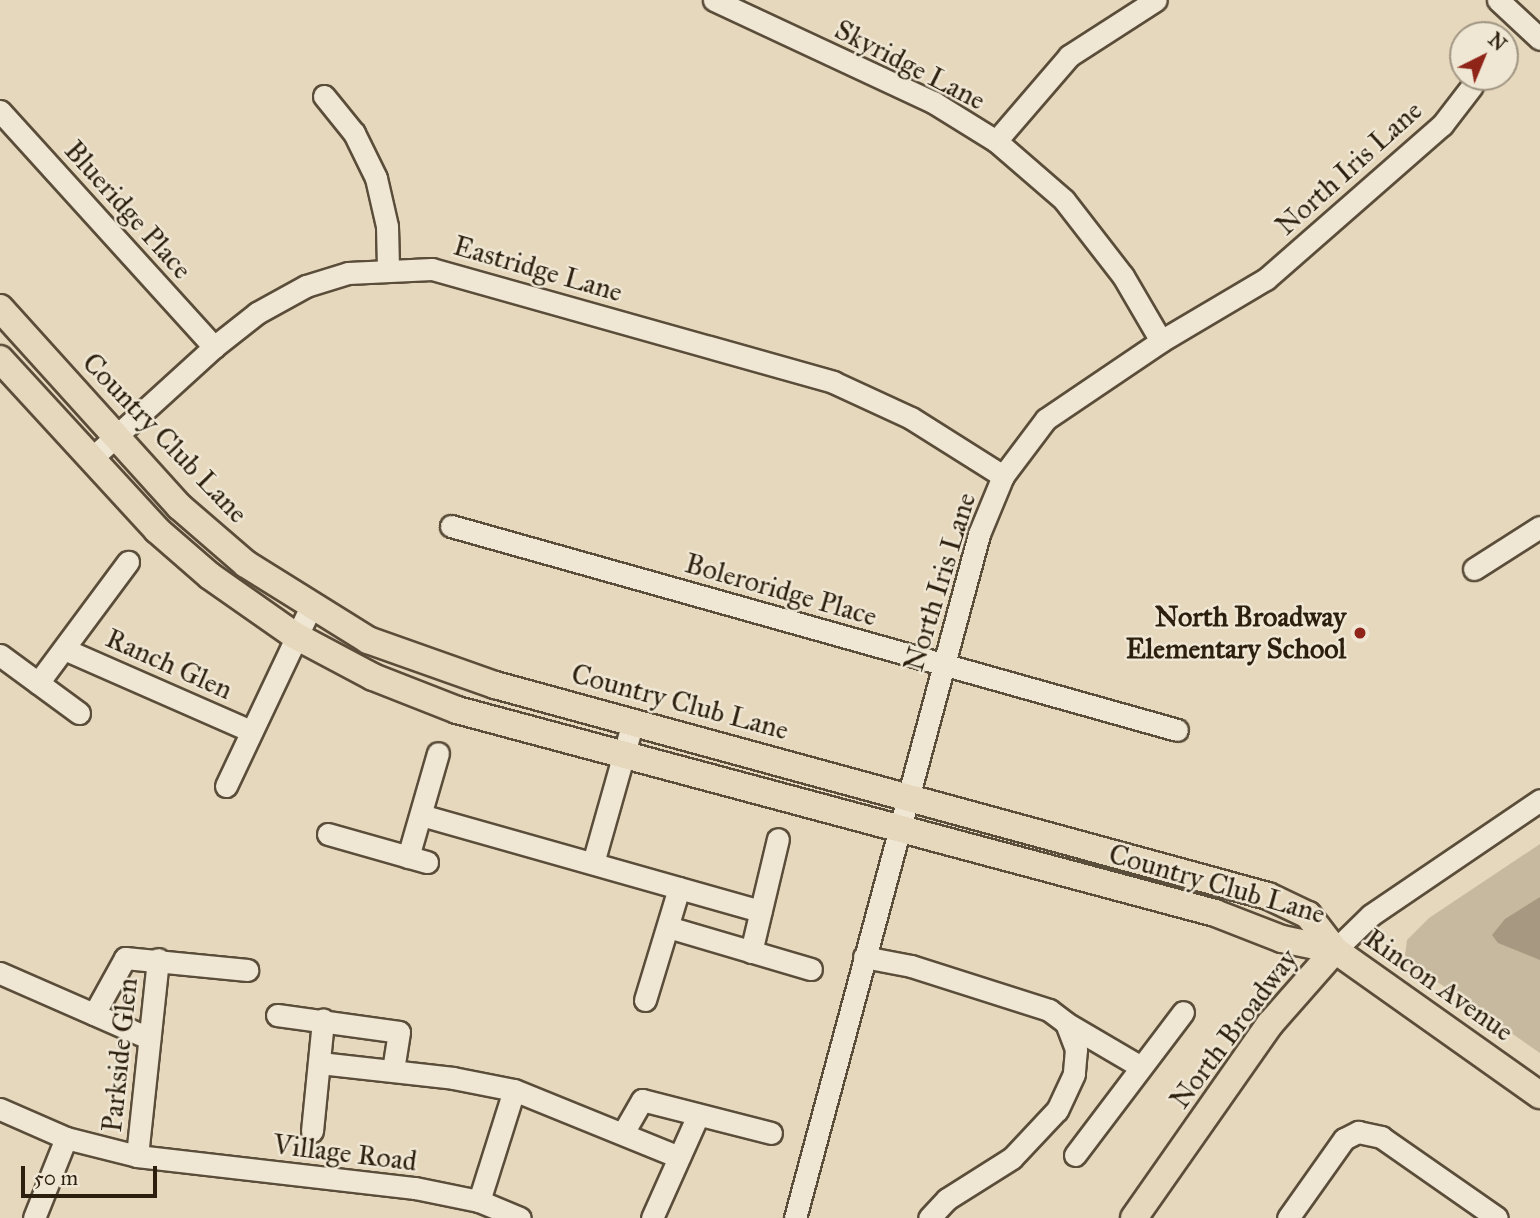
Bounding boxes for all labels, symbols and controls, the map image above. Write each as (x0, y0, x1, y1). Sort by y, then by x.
street label: Skyridge Lane (829, 13, 991, 117)
north arrow (1449, 21, 1519, 91)
text: N (1484, 28, 1511, 56)
street label: North Iris Lane (1269, 94, 1429, 242)
street label: Blueridge Place (57, 134, 199, 286)
street label: Eastridge Lane (450, 229, 626, 309)
street label: Country Club Lane (75, 346, 255, 530)
street label: North Iris Lane (897, 489, 983, 675)
street label: Boleroridge Place (681, 547, 881, 633)
place label: North Broadway Elementary School (1126, 600, 1346, 666)
street label: Ranch Glen (101, 621, 237, 707)
marker: North Broadway Elementary School (1352, 625, 1368, 641)
street label: Country Club Lane (568, 657, 792, 747)
street label: Country Club Lane (1105, 837, 1329, 931)
street label: Rincon Avenue (1358, 921, 1520, 1049)
street label: North Broadway (1163, 943, 1305, 1115)
street label: Parkside Glen (95, 976, 145, 1134)
street label: Village Road (271, 1128, 419, 1178)
scale bar (24, 1152, 161, 1196)
text: 50 m (34, 1165, 78, 1191)

